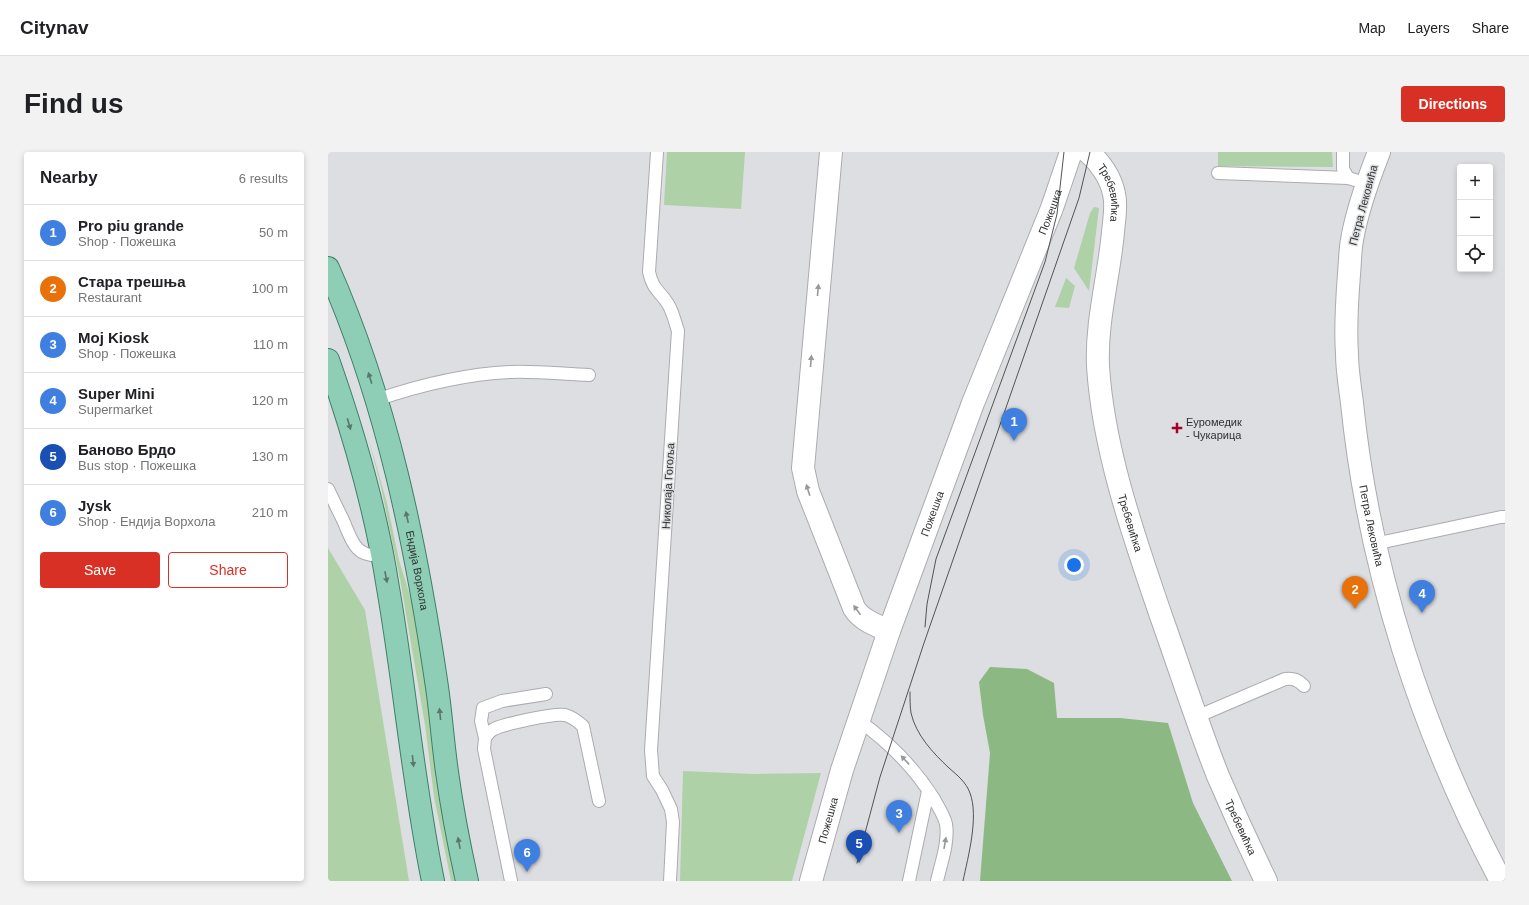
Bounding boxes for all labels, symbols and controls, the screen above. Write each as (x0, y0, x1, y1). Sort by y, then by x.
text: Citynav (20, 17, 89, 38)
text: Map (1358, 20, 1386, 36)
text: Layers (1408, 20, 1450, 36)
text: Share (1472, 20, 1509, 36)
button: Directions (1401, 86, 1505, 122)
text: Find us (24, 88, 124, 119)
street label: Требевићка (1096, 162, 1121, 223)
street label: Петра Лековића (1347, 163, 1380, 246)
map controls (1457, 164, 1493, 272)
button: + (1457, 164, 1493, 200)
text: Nearby (40, 168, 98, 187)
text: 6 results (239, 171, 288, 186)
street label: Пожешка (1036, 187, 1064, 236)
button: − (1457, 200, 1493, 236)
text: Pro piu grande (78, 217, 184, 234)
text: 1 (49, 225, 57, 240)
text: 50 m (259, 225, 288, 240)
text: Shop · Пожешка (78, 234, 176, 249)
button: locate (1457, 236, 1493, 272)
text: Стара трешња (78, 273, 185, 290)
text: 2 (49, 281, 57, 296)
text: 100 m (252, 281, 288, 296)
one-way arrow (814, 284, 821, 296)
text: Restaurant (78, 290, 142, 305)
text: Moj Kiosk (78, 329, 149, 346)
text: 3 (49, 337, 57, 352)
text: 110 m (253, 337, 288, 352)
text: Shop · Пожешка (78, 346, 176, 361)
one-way arrow (808, 355, 815, 367)
one-way arrow (366, 372, 372, 384)
text: Super Mini (78, 385, 155, 402)
text: 4 (49, 393, 57, 408)
text: 120 m (252, 393, 288, 408)
text: Supermarket (78, 402, 152, 417)
pin: 1 (1001, 408, 1027, 441)
place label: Еуромедик - Чукарица (1186, 416, 1242, 441)
one-way arrow (346, 418, 352, 430)
marker: Еуромедик - Чукарица (1171, 422, 1183, 434)
text: Баново Брдо (78, 441, 176, 458)
street label: Николаја Гогоља (660, 442, 676, 529)
text: 5 (49, 449, 57, 464)
text: 130 m (252, 449, 288, 464)
text: Bus stop · Пожешка (78, 458, 196, 473)
one-way arrow (805, 484, 811, 496)
street label: Петра Лековића (1357, 484, 1386, 568)
street label: Пожешка (918, 489, 946, 538)
street label: Требевићка (1116, 493, 1145, 554)
text: Jysk (78, 497, 111, 514)
text: 6 (49, 505, 57, 520)
text: 210 m (252, 505, 288, 520)
one-way arrow (404, 511, 410, 523)
text: Shop · Ендија Ворхола (78, 514, 215, 529)
street label: Ендија Ворхола (404, 529, 431, 612)
button: Save (40, 552, 160, 588)
button: Share (168, 552, 288, 588)
your location (1064, 555, 1084, 575)
one-way arrow (384, 571, 390, 583)
pin: 2 (1342, 576, 1368, 609)
pin: 4 (1409, 580, 1435, 613)
one-way arrow (853, 605, 861, 616)
one-way arrow (437, 708, 443, 720)
one-way arrow (409, 755, 416, 767)
one-way arrow (900, 755, 909, 765)
street label: Пожешка (816, 795, 840, 845)
street label: Требевићка (1223, 797, 1259, 858)
pin: 3 (886, 800, 912, 833)
pin: 5 (846, 830, 872, 863)
one-way arrow (456, 837, 462, 849)
one-way arrow (942, 837, 948, 849)
pin: 6 (514, 839, 540, 872)

